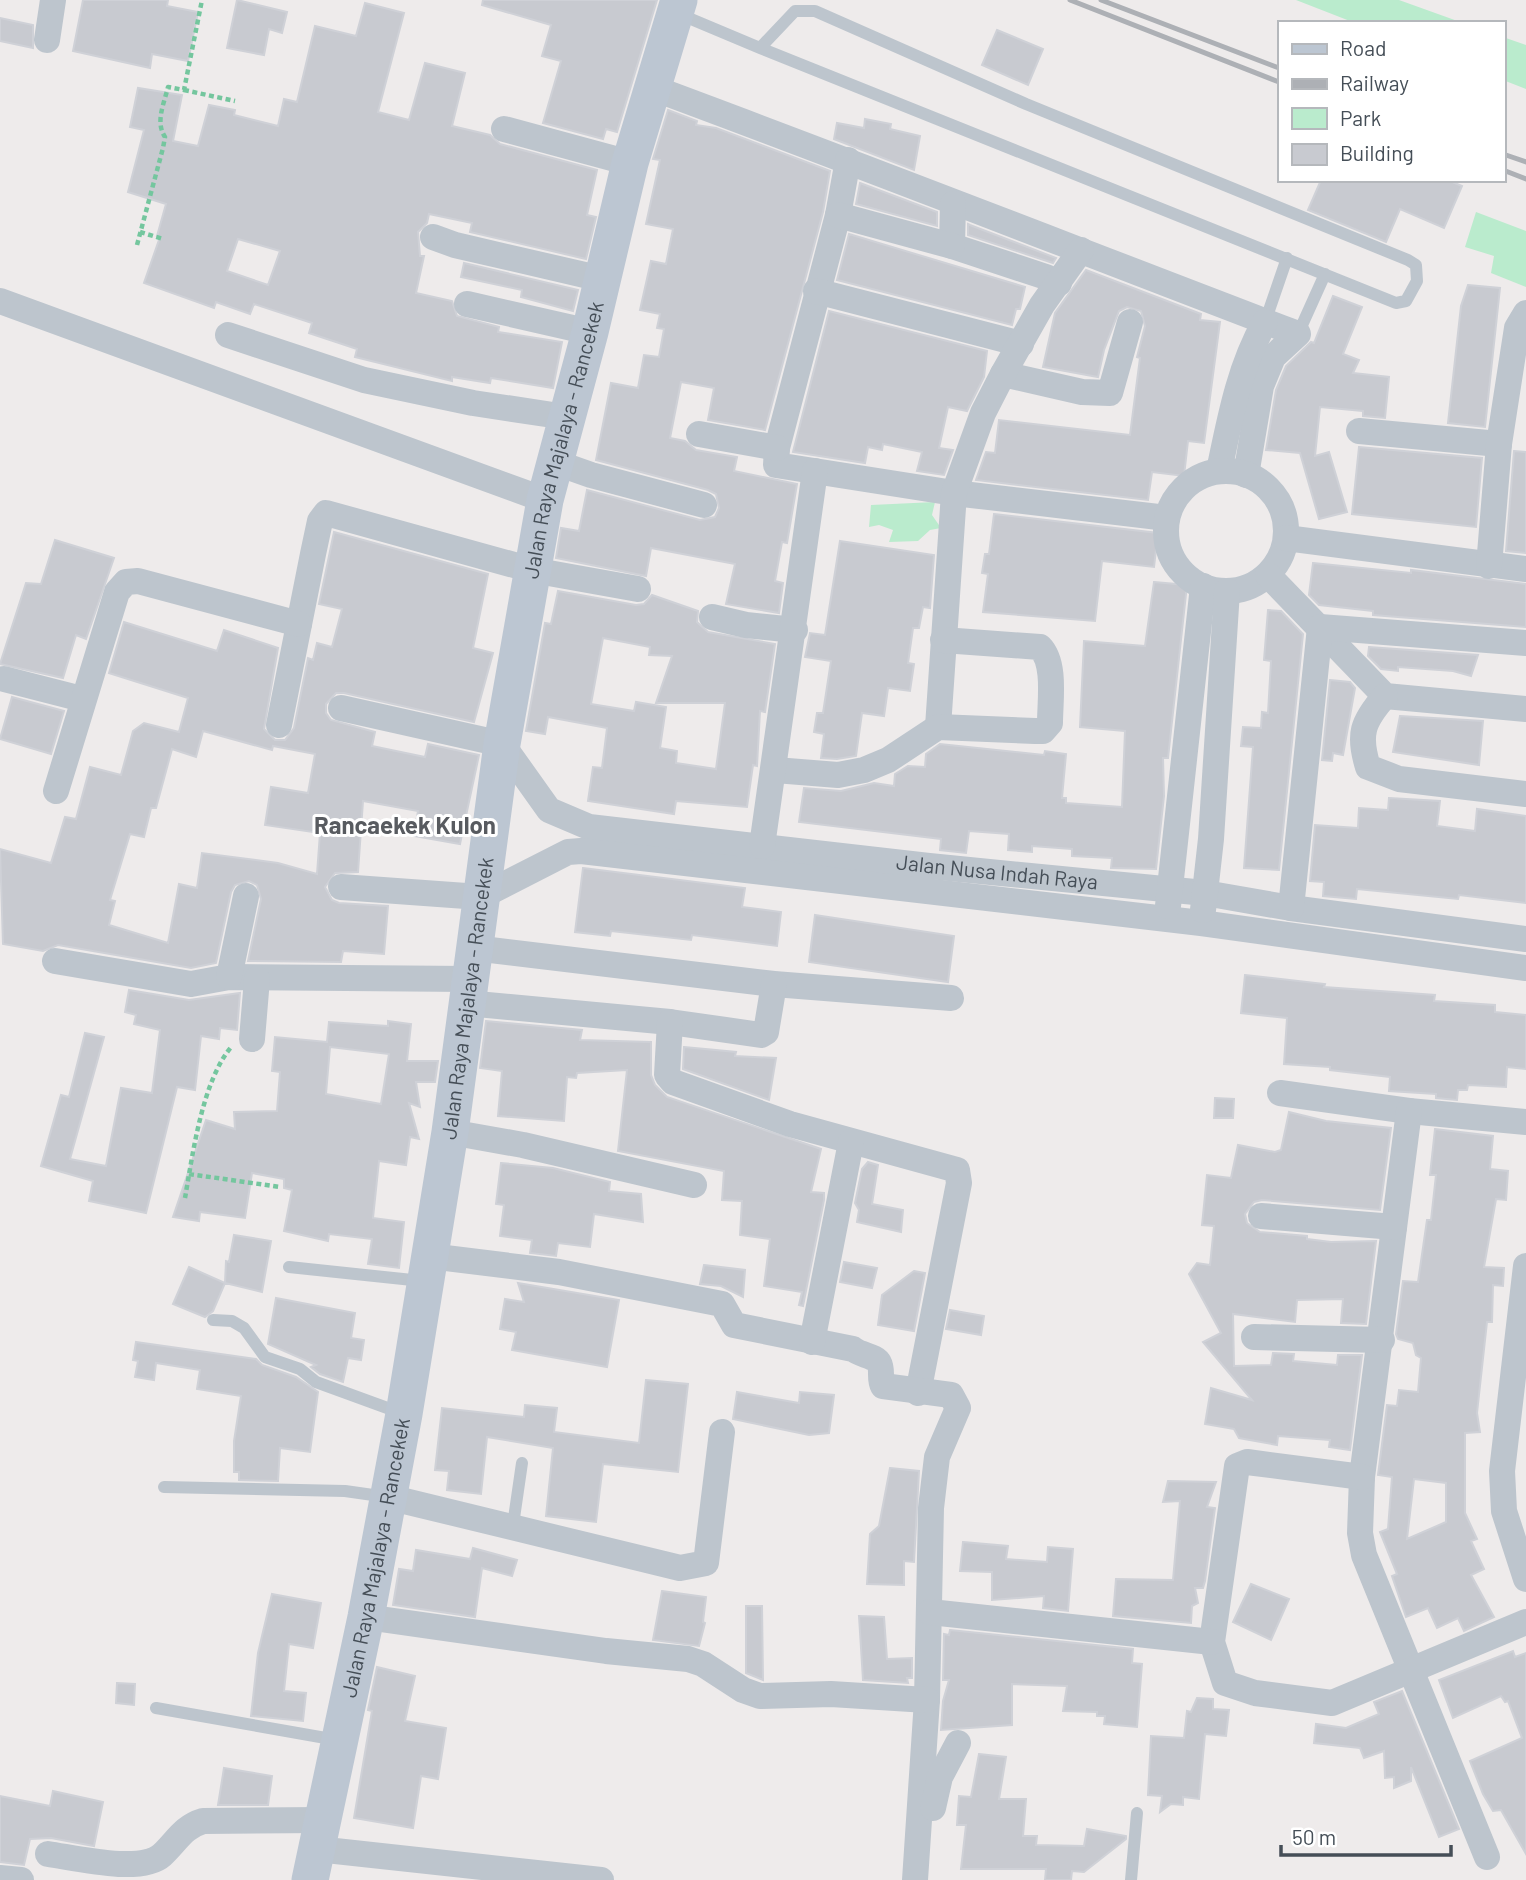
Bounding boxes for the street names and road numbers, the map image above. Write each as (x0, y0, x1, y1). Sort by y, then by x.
street label: Jalan Raya Majalaya - Rancekek (517, 299, 608, 580)
street label: Jalan Nusa Indah Raya (895, 848, 1099, 893)
street label: Jalan Raya Majalaya - Rancekek (435, 855, 498, 1141)
street label: Jalan Raya Majalaya - Rancekek (335, 1416, 414, 1700)

